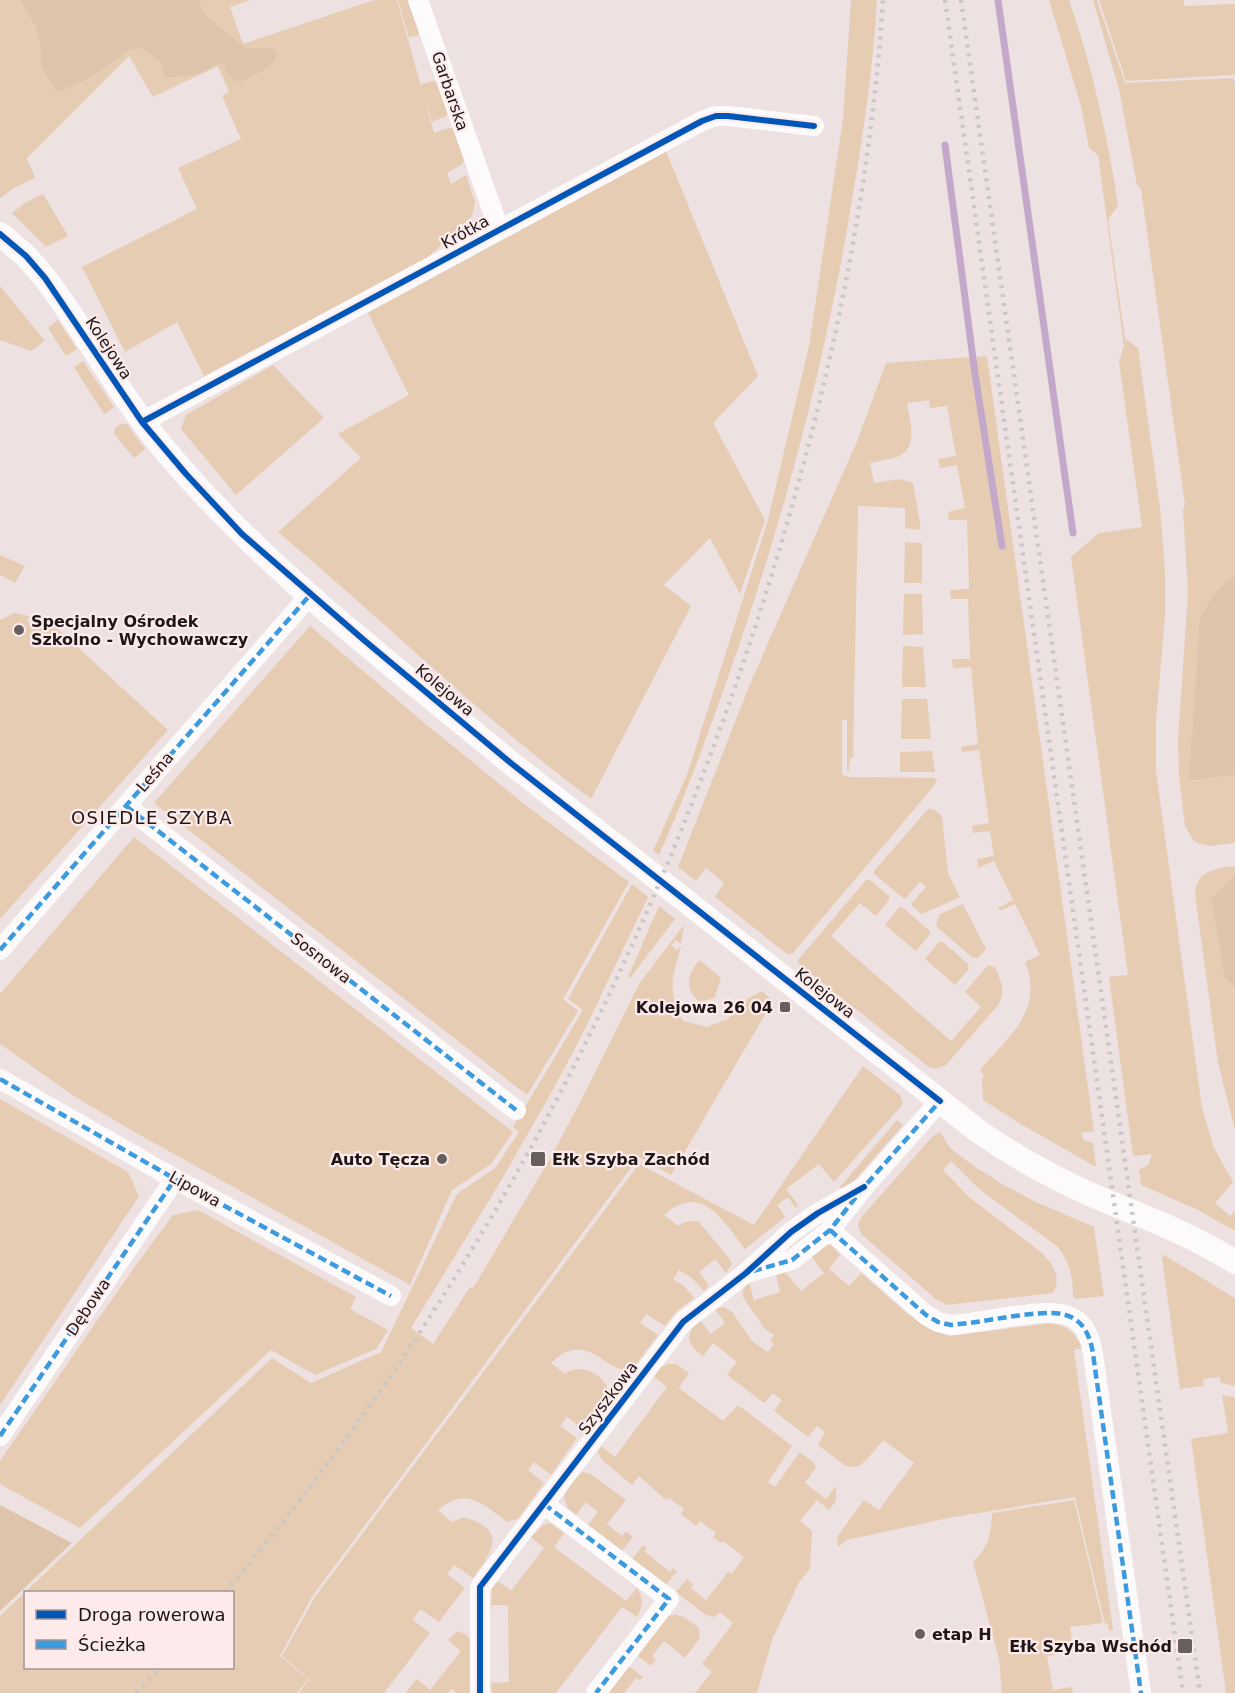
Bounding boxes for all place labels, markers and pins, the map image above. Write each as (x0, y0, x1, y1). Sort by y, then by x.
place label: Specjalny Ośrodek Szkolno - Wychowawczy (31, 612, 249, 649)
marker: Specjalny Ośrodek Szkolno - Wychowawczy (12, 623, 26, 637)
place label: Kolejowa 26 04 (636, 998, 773, 1017)
marker: Kolejowa 26 04 (778, 1000, 792, 1014)
place label: Auto Tęcza (331, 1150, 430, 1169)
marker: Ełk Szyba Zachód (529, 1150, 547, 1168)
place label: Ełk Szyba Zachód (552, 1150, 710, 1169)
marker: Auto Tęcza (435, 1152, 449, 1166)
place label: etap H (932, 1625, 992, 1644)
marker: etap H (913, 1627, 927, 1641)
place label: Ełk Szyba Wschód (1009, 1637, 1172, 1656)
marker: Ełk Szyba Wschód (1176, 1637, 1194, 1655)

